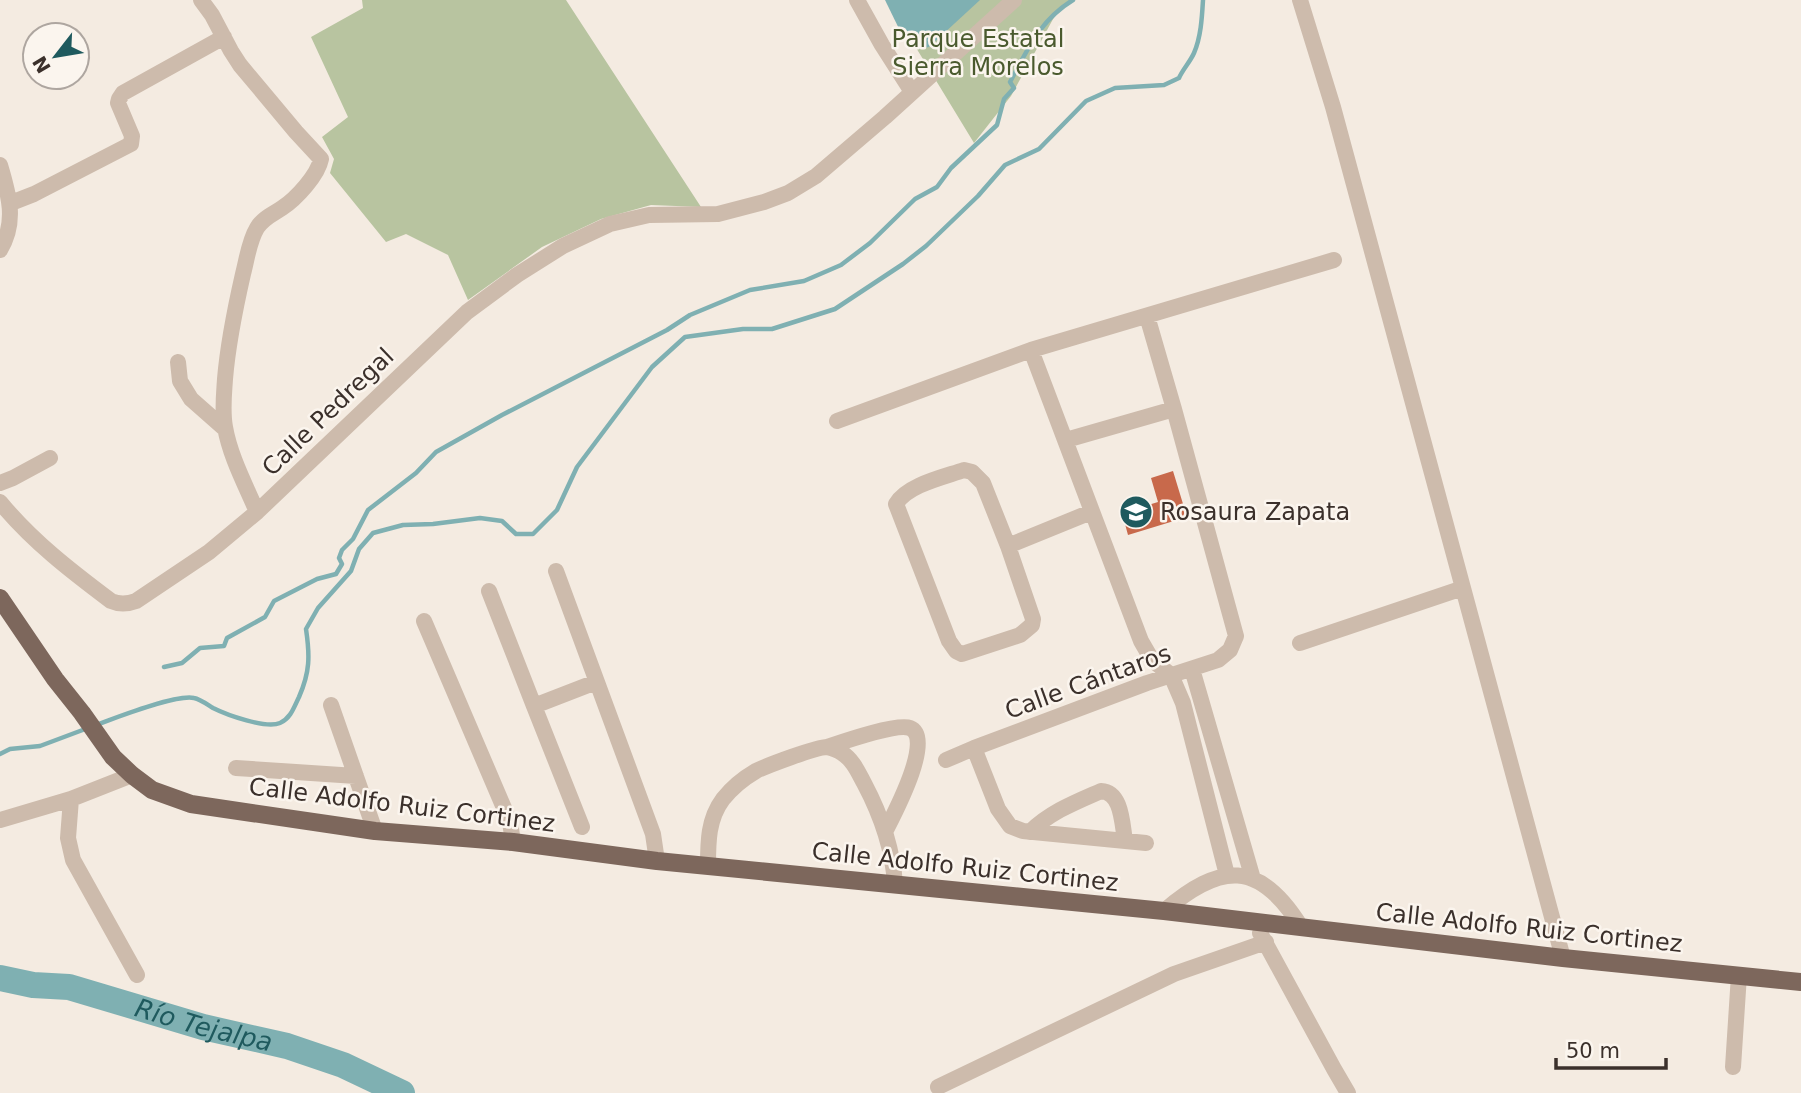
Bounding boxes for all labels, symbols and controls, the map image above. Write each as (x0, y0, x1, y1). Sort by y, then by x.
north arrow (21, 21, 91, 91)
park label: Parque Estatal Sierra Morelos (892, 25, 1064, 81)
text: N (28, 52, 55, 77)
street label: Calle Pedregal (257, 342, 399, 482)
school or university icon: Rosaura Zapata (1117, 493, 1155, 531)
place label: Rosaura Zapata (1160, 498, 1350, 526)
street label: Calle Cántaros (1001, 639, 1175, 725)
street label: Calle Adolfo Ruiz Cortinez (247, 772, 557, 838)
street label: Calle Adolfo Ruiz Cortinez (810, 837, 1120, 897)
street label: Calle Adolfo Ruiz Cortinez (1374, 898, 1684, 958)
water label: Río Tejalpa (131, 993, 275, 1057)
scale bar (1556, 1026, 1666, 1070)
text: 50 m (1566, 1039, 1620, 1063)

